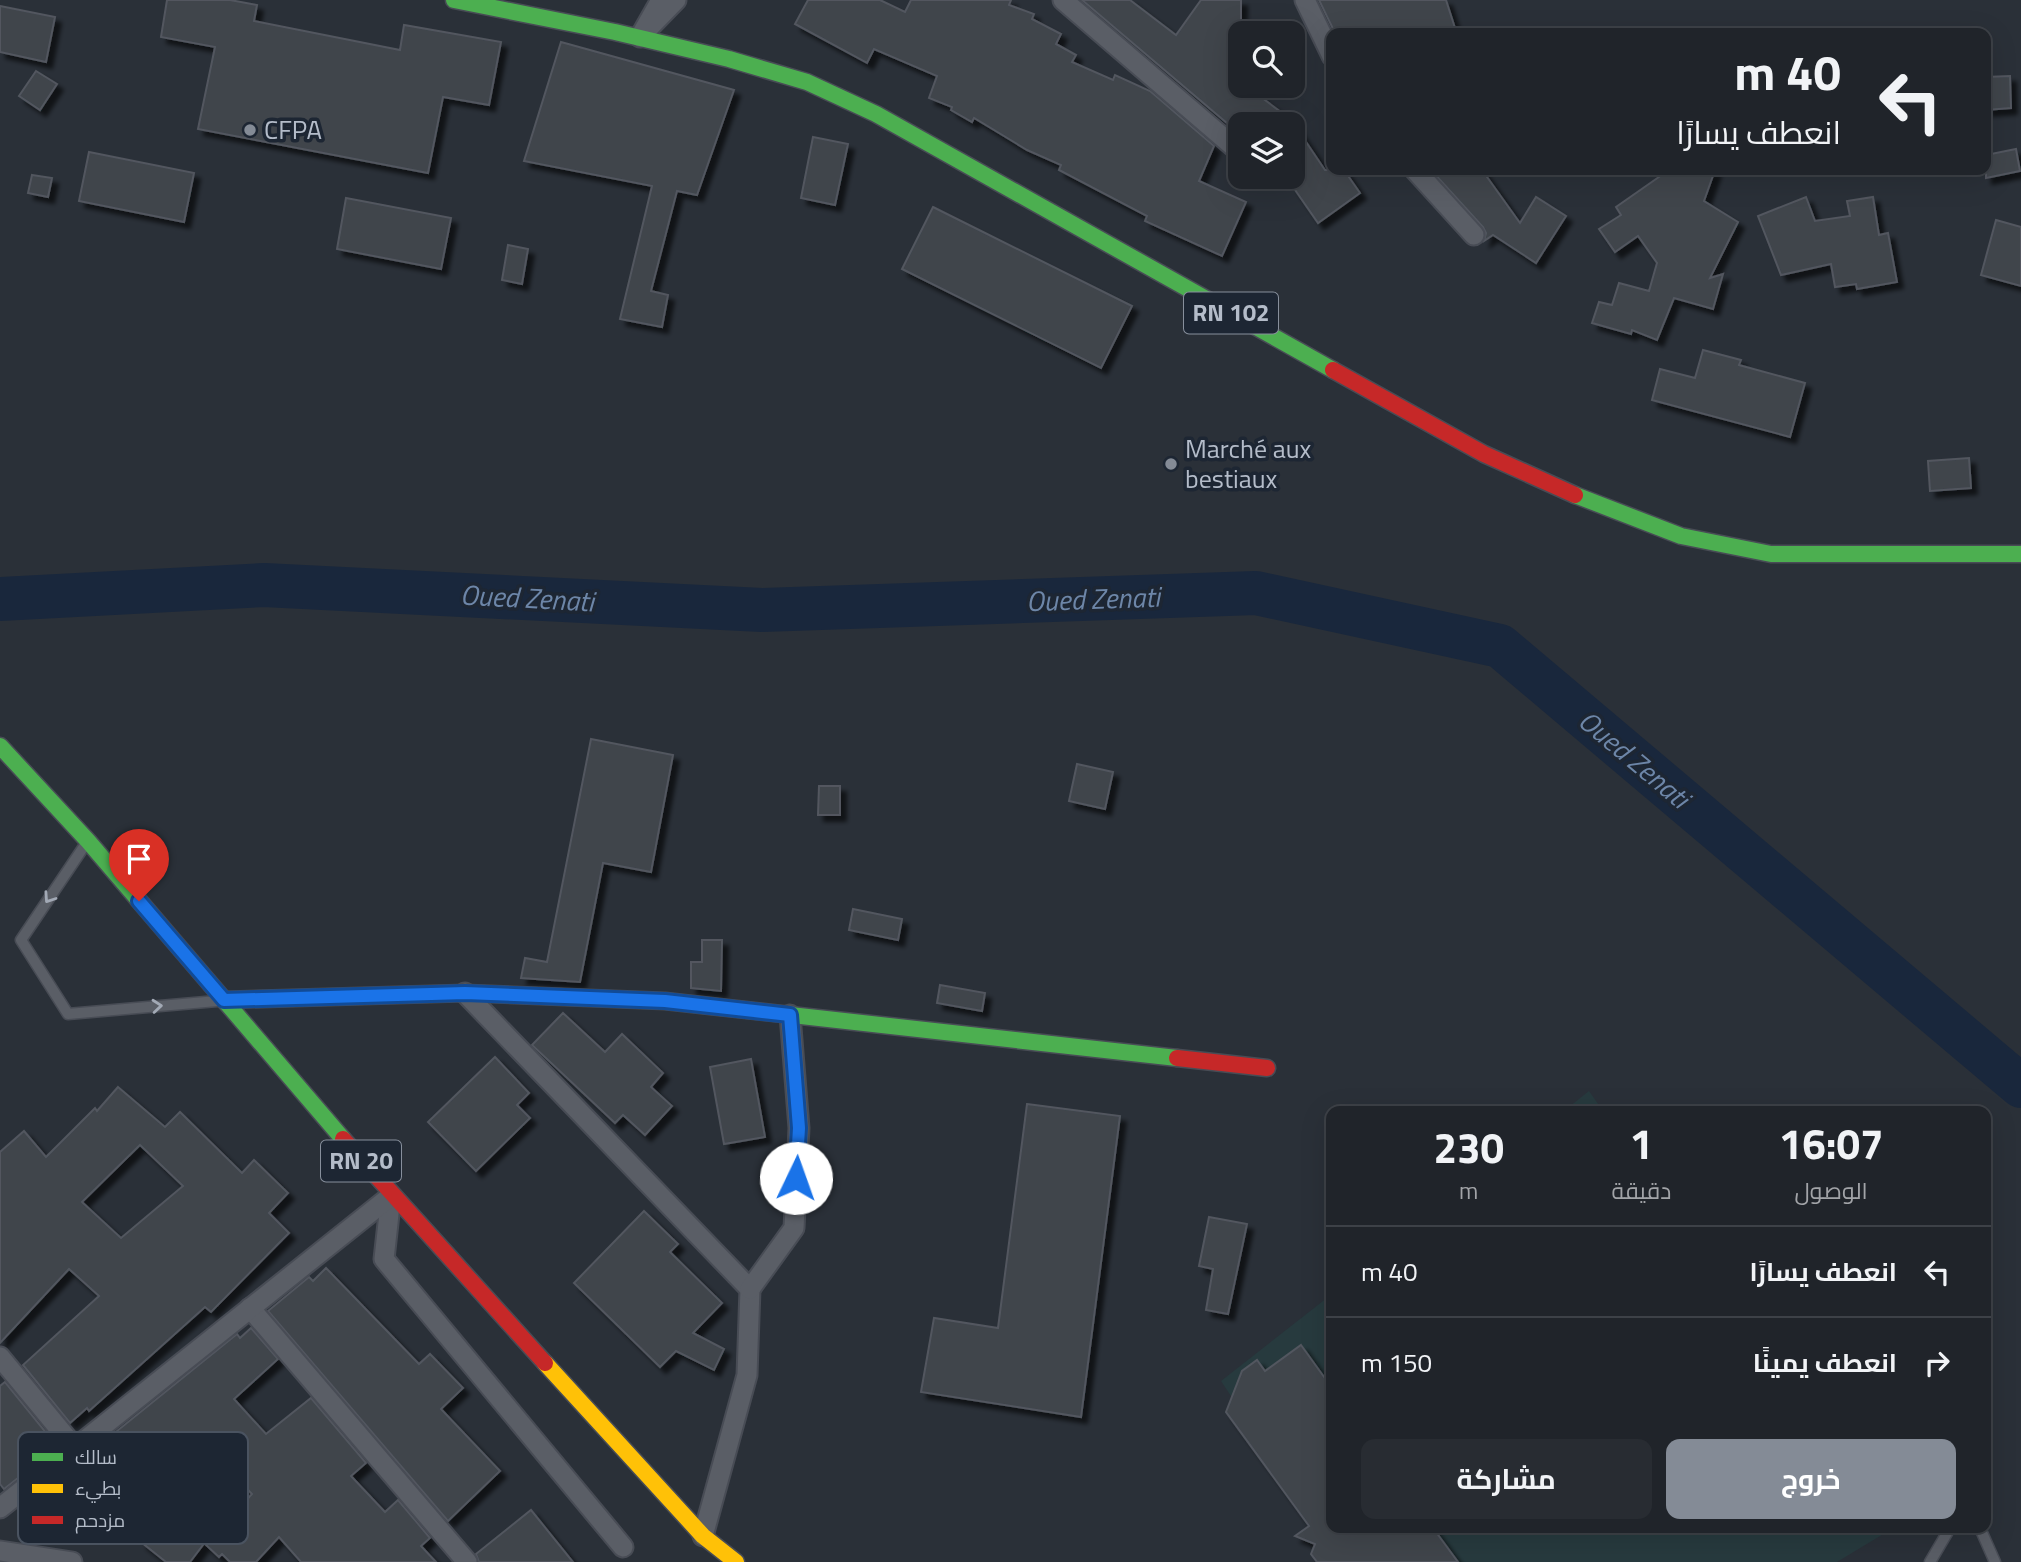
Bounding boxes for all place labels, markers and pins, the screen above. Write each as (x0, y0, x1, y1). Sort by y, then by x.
place label: CFPA (264, 110, 322, 149)
marker: CFPA (242, 122, 258, 138)
place label: Marché aux bestiaux (1185, 429, 1312, 498)
marker: Marché aux bestiaux (1163, 456, 1179, 472)
pin (109, 829, 169, 901)

